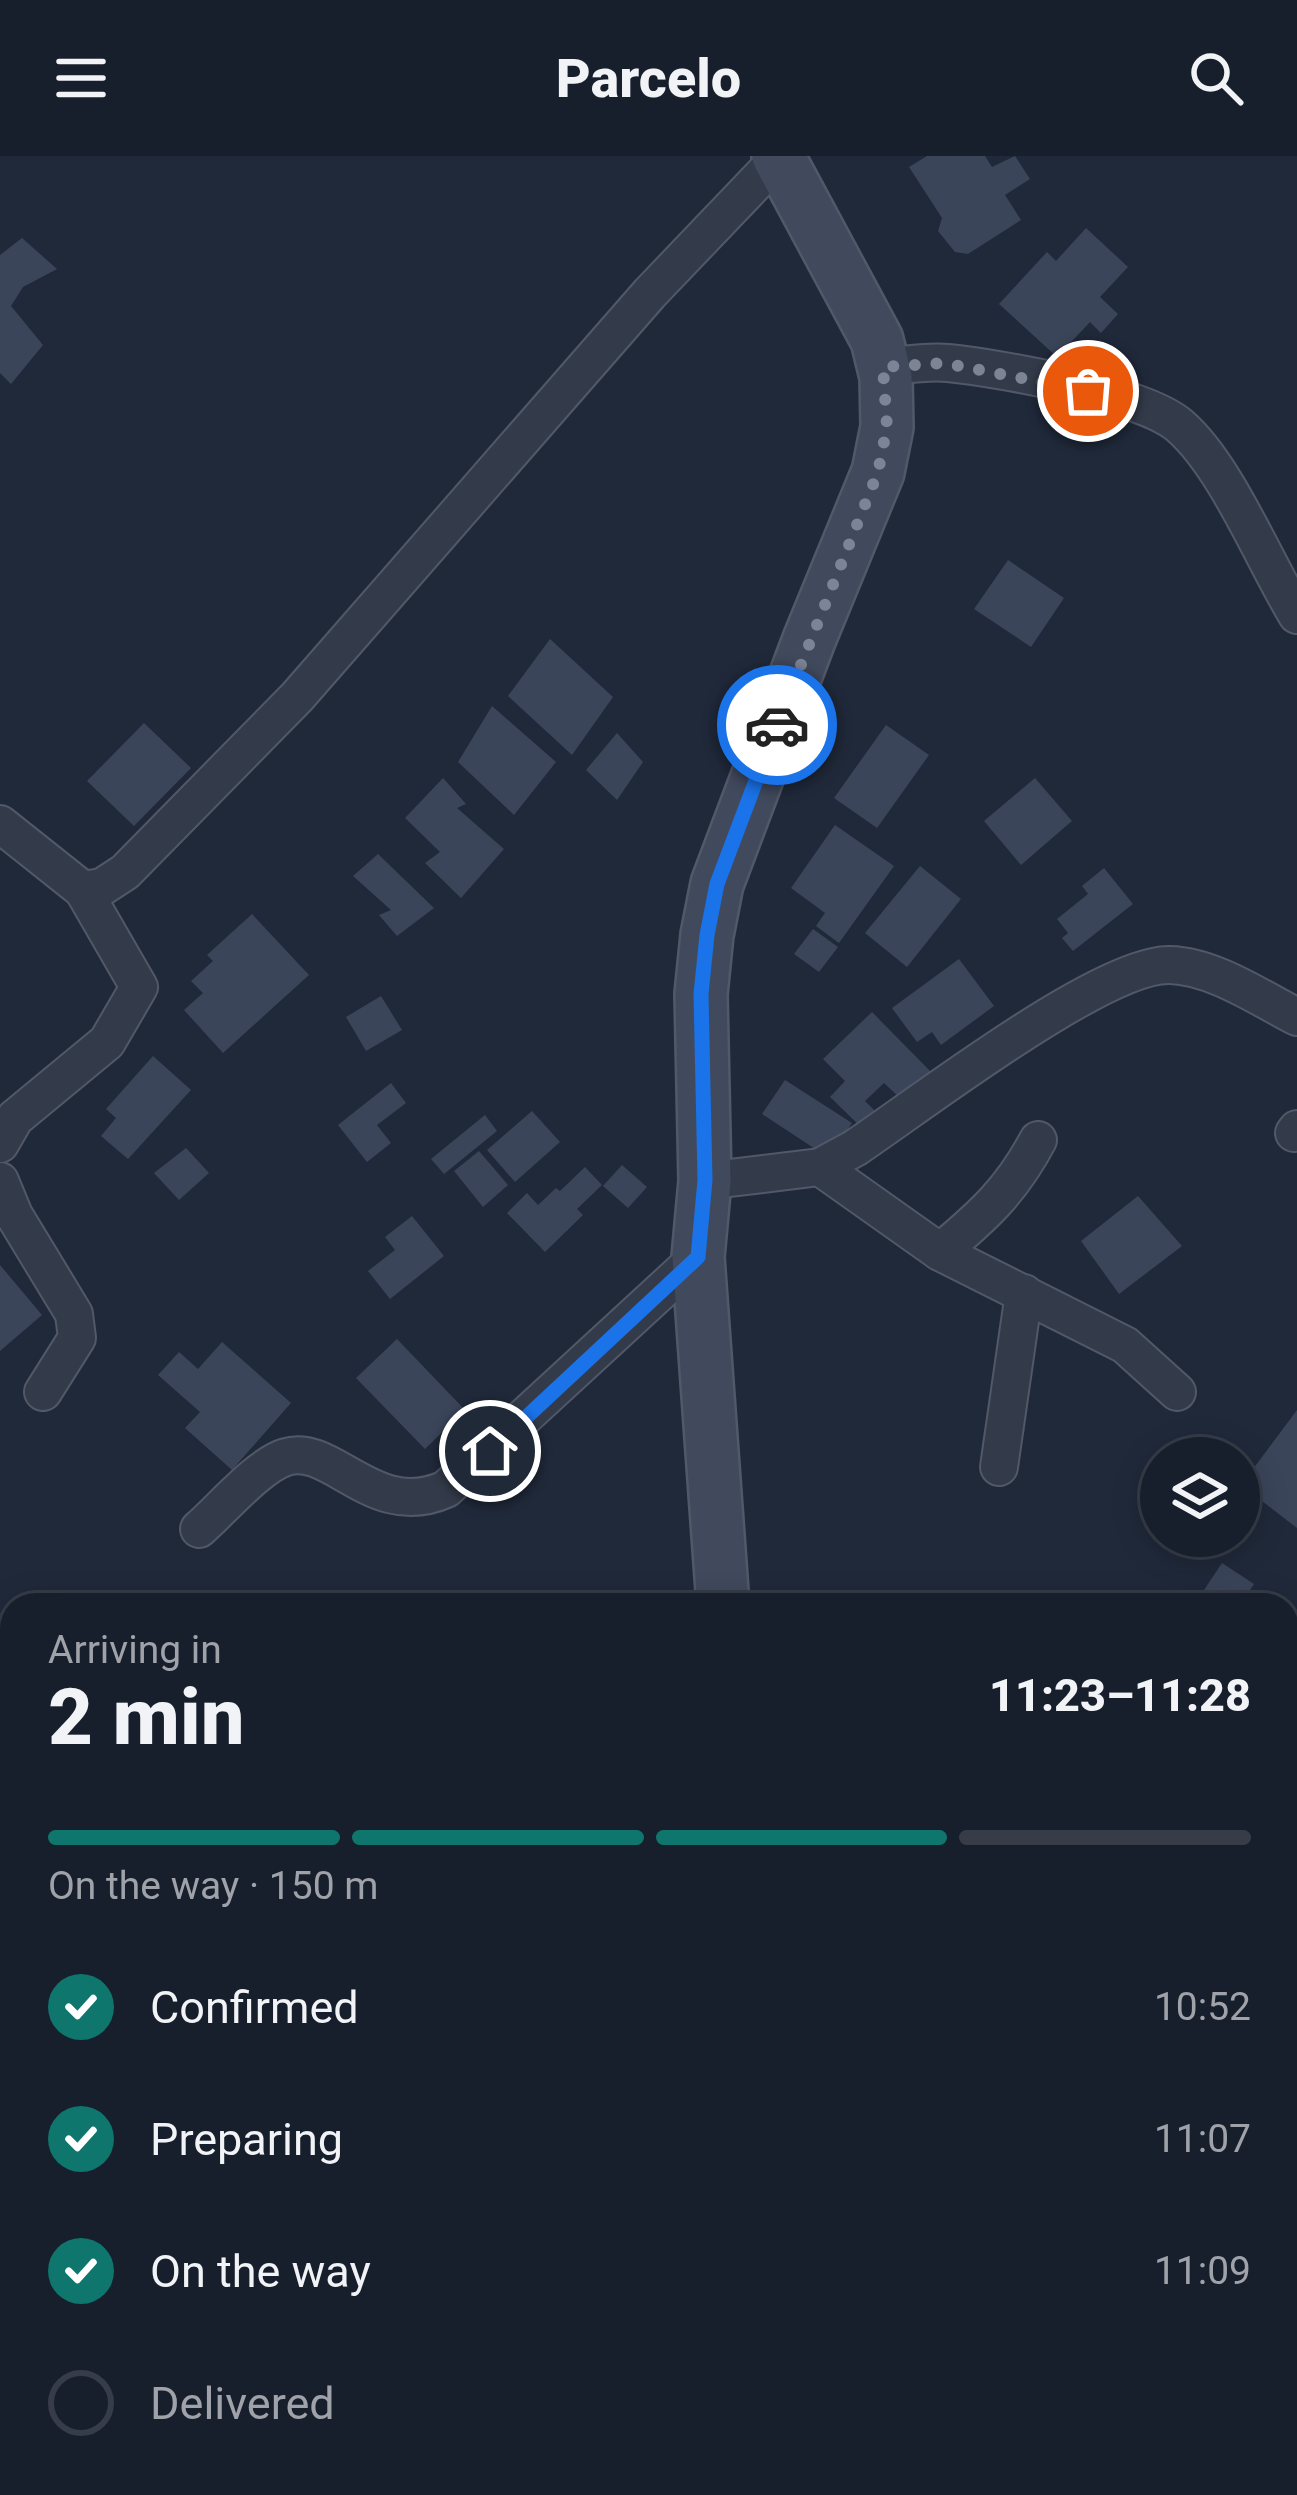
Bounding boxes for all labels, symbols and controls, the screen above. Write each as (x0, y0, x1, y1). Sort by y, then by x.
icon: menu (48, 45, 114, 111)
icon: search (1183, 45, 1249, 111)
text: Parcelo (556, 47, 741, 110)
pin (1037, 340, 1139, 442)
icon: bag (1055, 358, 1121, 424)
courier (717, 665, 837, 785)
icon: car (744, 692, 810, 758)
pin (439, 1400, 541, 1502)
icon: home (457, 1418, 523, 1484)
map controls (1140, 1437, 1260, 1557)
button: layers (1140, 1437, 1260, 1557)
text: Arriving in (48, 1627, 222, 1673)
text: 11:23–11:28 (989, 1669, 1251, 1722)
text: 2 min (48, 1672, 245, 1763)
text: On the way · 150 m (48, 1863, 379, 1909)
icon: check (48, 1974, 114, 2040)
text: Confirmed (150, 1981, 359, 2034)
text: 10:52 (1154, 1984, 1251, 2030)
icon: check (48, 2106, 114, 2172)
text: Preparing (150, 2113, 343, 2166)
text: 11:07 (1154, 2116, 1251, 2162)
icon: check (48, 2238, 114, 2304)
text: On the way (150, 2245, 371, 2298)
text: 11:09 (1154, 2248, 1251, 2294)
text: Delivered (150, 2377, 335, 2430)

